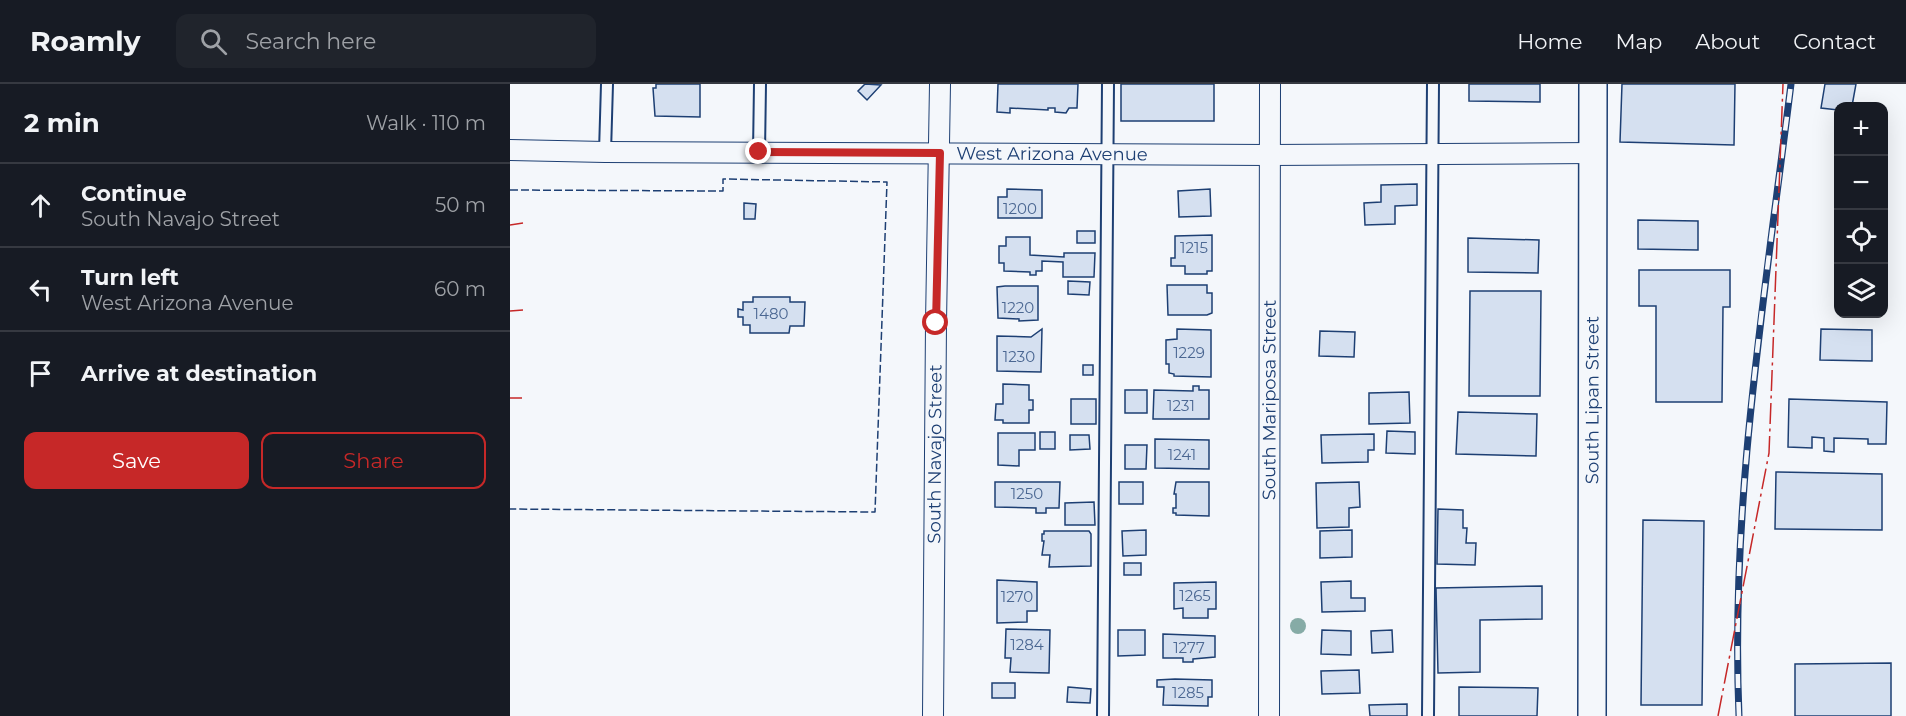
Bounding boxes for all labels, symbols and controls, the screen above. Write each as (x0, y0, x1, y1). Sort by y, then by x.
search box (176, 14, 596, 68)
text: Roamly (30, 24, 140, 58)
icon: search (197, 25, 230, 58)
text: Search here (245, 28, 376, 55)
text: Home (1517, 29, 1582, 54)
text: Map (1615, 29, 1662, 54)
text: About (1695, 29, 1760, 54)
text: Contact (1793, 29, 1876, 54)
map controls (1834, 102, 1888, 318)
button: + (1834, 102, 1888, 156)
text: 2 min (24, 107, 100, 139)
text: Walk · 110 m (366, 111, 486, 135)
route end (745, 138, 771, 164)
street label: West Arizona Avenue (956, 143, 1148, 165)
button: − (1834, 156, 1888, 210)
text: Continue (81, 180, 187, 207)
icon: ahead (24, 189, 57, 222)
text: 50 m (435, 193, 486, 217)
house number: 1200 (1003, 199, 1037, 218)
text: South Navajo Street (81, 207, 280, 231)
button: locate (1834, 210, 1888, 264)
house number: 1215 (1180, 238, 1208, 257)
text: Turn left (81, 264, 179, 291)
button: layers (1834, 264, 1888, 318)
icon: left (24, 273, 57, 306)
text: 60 m (434, 277, 486, 301)
text: West Arizona Avenue (81, 291, 294, 315)
house number: 1220 (1002, 298, 1034, 317)
street label: South Mariposa Street (1258, 300, 1281, 500)
house number: 1480 (754, 304, 789, 323)
route start (922, 309, 948, 335)
street label: South Lipan Street (1581, 316, 1604, 484)
house number: 1229 (1173, 343, 1205, 362)
house number: 1230 (1003, 347, 1035, 366)
icon: arrive (24, 357, 57, 390)
text: Arrive at destination (81, 360, 317, 387)
street label: South Navajo Street (923, 364, 947, 544)
house number: 1231 (1167, 396, 1195, 415)
button: Save (24, 432, 249, 489)
button: Share (261, 432, 486, 489)
house number: 1241 (1168, 445, 1196, 464)
house number: 1250 (1011, 484, 1043, 503)
house number: 1265 (1179, 586, 1211, 605)
house number: 1270 (1001, 587, 1033, 606)
house number: 1284 (1010, 635, 1044, 654)
house number: 1277 (1173, 638, 1205, 657)
house number: 1285 (1172, 683, 1204, 702)

